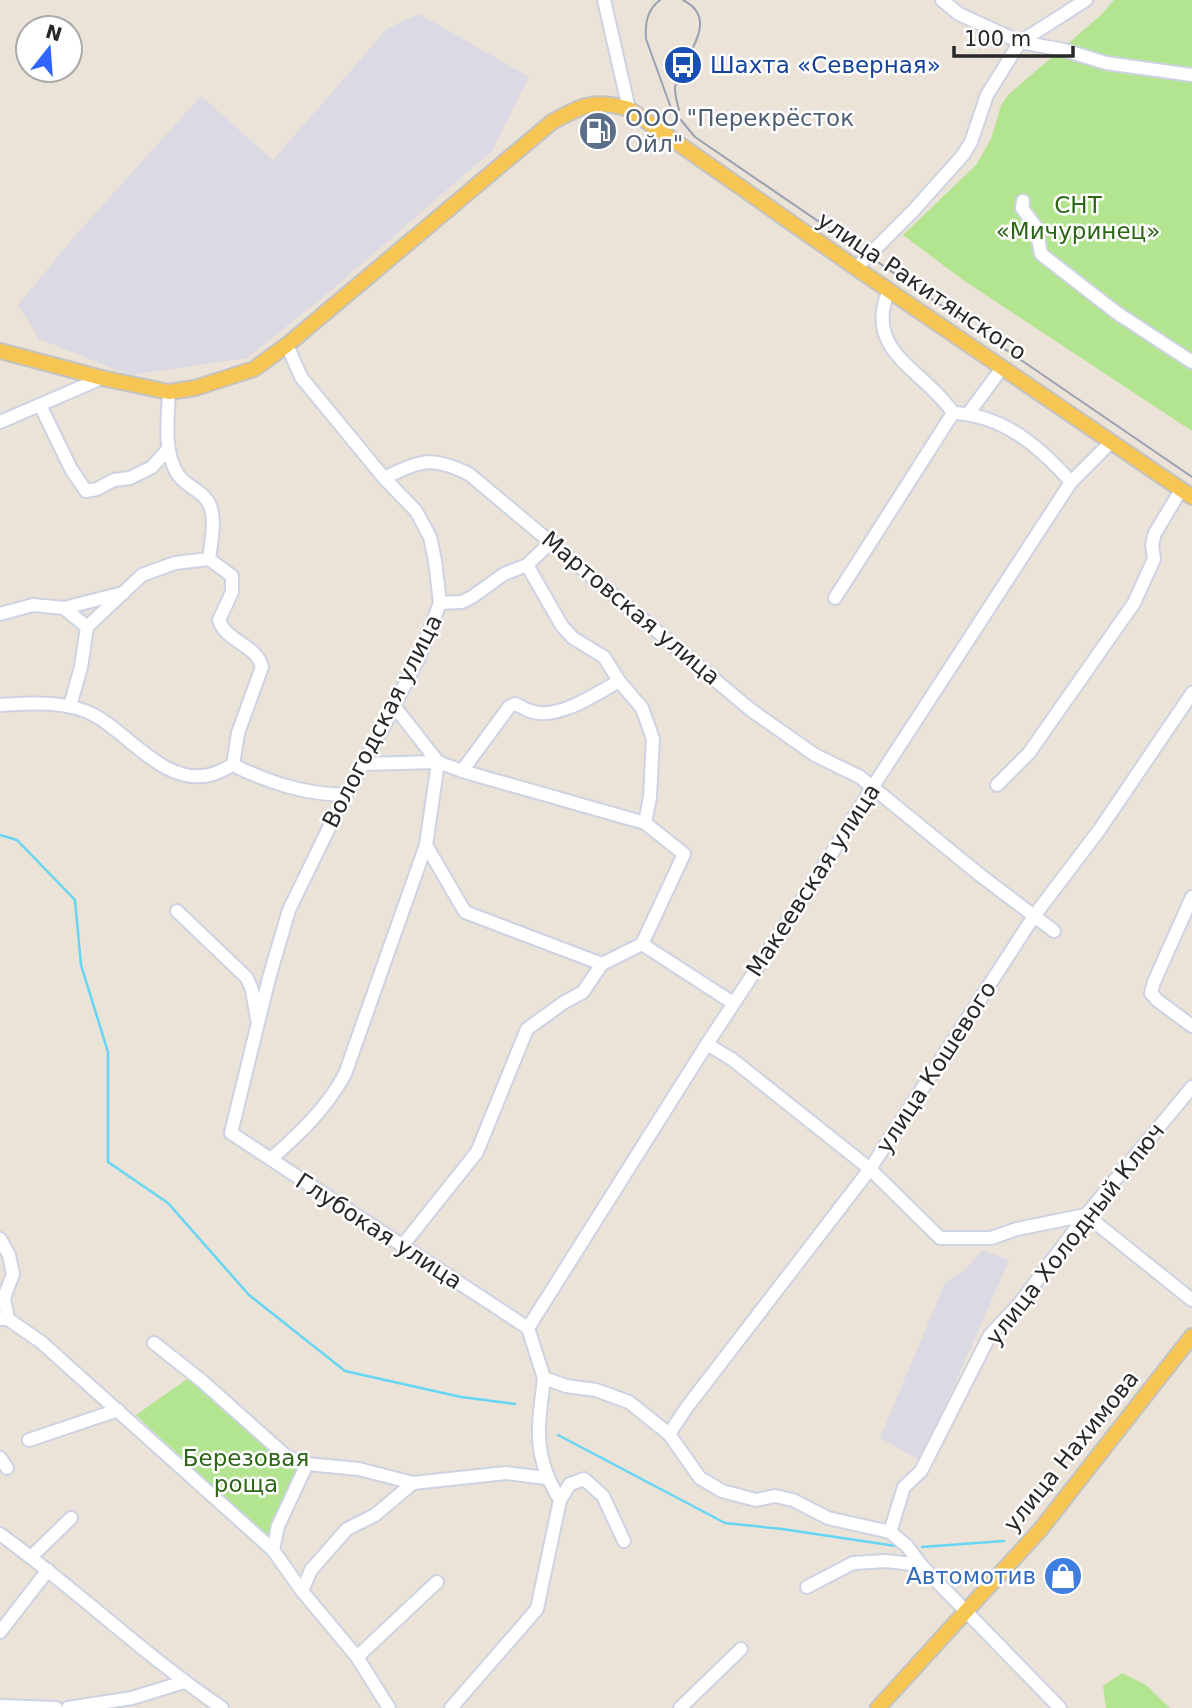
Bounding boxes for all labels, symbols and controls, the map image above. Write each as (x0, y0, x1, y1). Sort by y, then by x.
north arrow (14, 14, 84, 84)
scale bar (954, 14, 1073, 58)
text: N (43, 20, 65, 46)
text: 100 m (964, 27, 1031, 51)
bus stop icon: Шахта «Северная» (662, 44, 704, 86)
place label: Шахта «Северная» (710, 52, 941, 78)
place label: ООО "Перекрёсток Ойл" (625, 105, 854, 157)
fuel station icon: ООО "Перекрёсток Ойл" (577, 110, 619, 152)
park label: СНТ «Мичуринец» (996, 192, 1160, 244)
street label: улица Ракитянского (813, 206, 1031, 366)
street label: Мартовская улица (537, 526, 725, 690)
street label: Вологодская улица (317, 610, 447, 832)
street label: Макеевская улица (741, 779, 885, 981)
street label: улица Кошевого (871, 976, 1001, 1158)
street label: улица Холодный Ключ (980, 1118, 1170, 1350)
street label: Глубокая улица (291, 1168, 467, 1294)
street label: улица Нахимова (998, 1365, 1144, 1537)
park label: Березовая роща (183, 1445, 309, 1497)
shop icon: Автомотив (1042, 1555, 1084, 1597)
place label: Автомотив (906, 1563, 1036, 1589)

